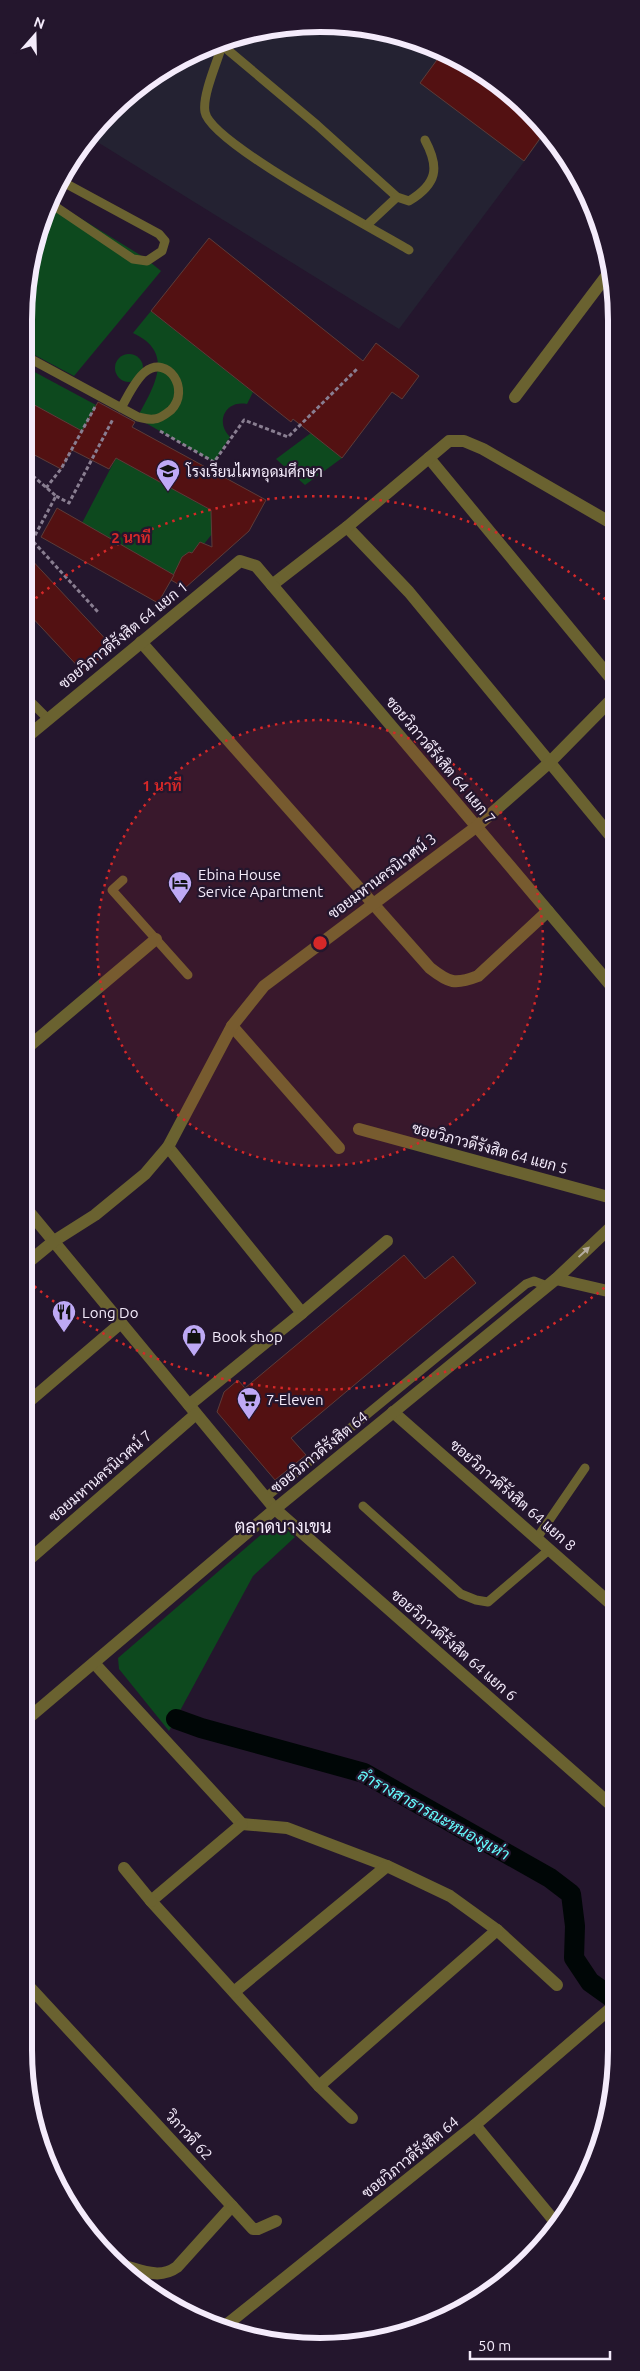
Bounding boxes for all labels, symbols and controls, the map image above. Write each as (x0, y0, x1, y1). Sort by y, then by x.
north arrow (10, 10, 60, 60)
text: N (32, 13, 47, 32)
school or university icon: โรงเรียนไผทอุดมศึกษา (155, 458, 181, 492)
place label: โรงเรียนไผทอุดมศึกษา (185, 462, 323, 483)
text: 2 นาที (111, 528, 151, 546)
street label: ซอยวิภาวดีรังสิต 64 แยก 1 (55, 577, 191, 692)
street label: ซอยวิภาวดีรังสิต 64 แยก 7 (383, 692, 500, 827)
text: 1 นาที (142, 776, 182, 794)
street label: ซอยมหานครนิเวศน์ 3 (324, 829, 439, 922)
place label: Ebina House Service Apartment (198, 866, 323, 900)
hotel icon: Ebina House Service Apartment (167, 870, 193, 904)
centre of rings (311, 934, 329, 952)
street label: ซอยวิภาวดีรังสิต 64 แยก 5 (410, 1118, 570, 1177)
one-way arrow (578, 1246, 590, 1258)
restaurant icon: Long Do (51, 1299, 77, 1333)
place label: Long Do (82, 1304, 138, 1321)
shop icon: Book shop (181, 1323, 207, 1357)
place label: Book shop (212, 1328, 283, 1345)
supermarket icon: 7-Eleven (236, 1386, 262, 1420)
place label: 7-Eleven (266, 1391, 324, 1408)
street label: ซอยวิภาวดีรังสิต 64 (267, 1407, 371, 1496)
street label: ซอยมหานครนิเวศน์ 7 (44, 1426, 155, 1525)
street label: ซอยวิภาวดีรังสิต 64 แยก 8 (447, 1435, 580, 1554)
district label: ตลาดบางเขน (234, 1516, 332, 1536)
street label: ซอยวิภาวดีรังสิต 64 แยก 6 (388, 1585, 521, 1704)
water label: ลำรางสาธารณะหนองงูเห่า (354, 1764, 513, 1866)
street label: วิภาวดี 62 (162, 2106, 217, 2163)
street label: ซอยวิภาวดีรังสิต 64 (358, 2112, 462, 2201)
scale bar (470, 2328, 610, 2360)
text: 50 m (478, 2337, 511, 2354)

